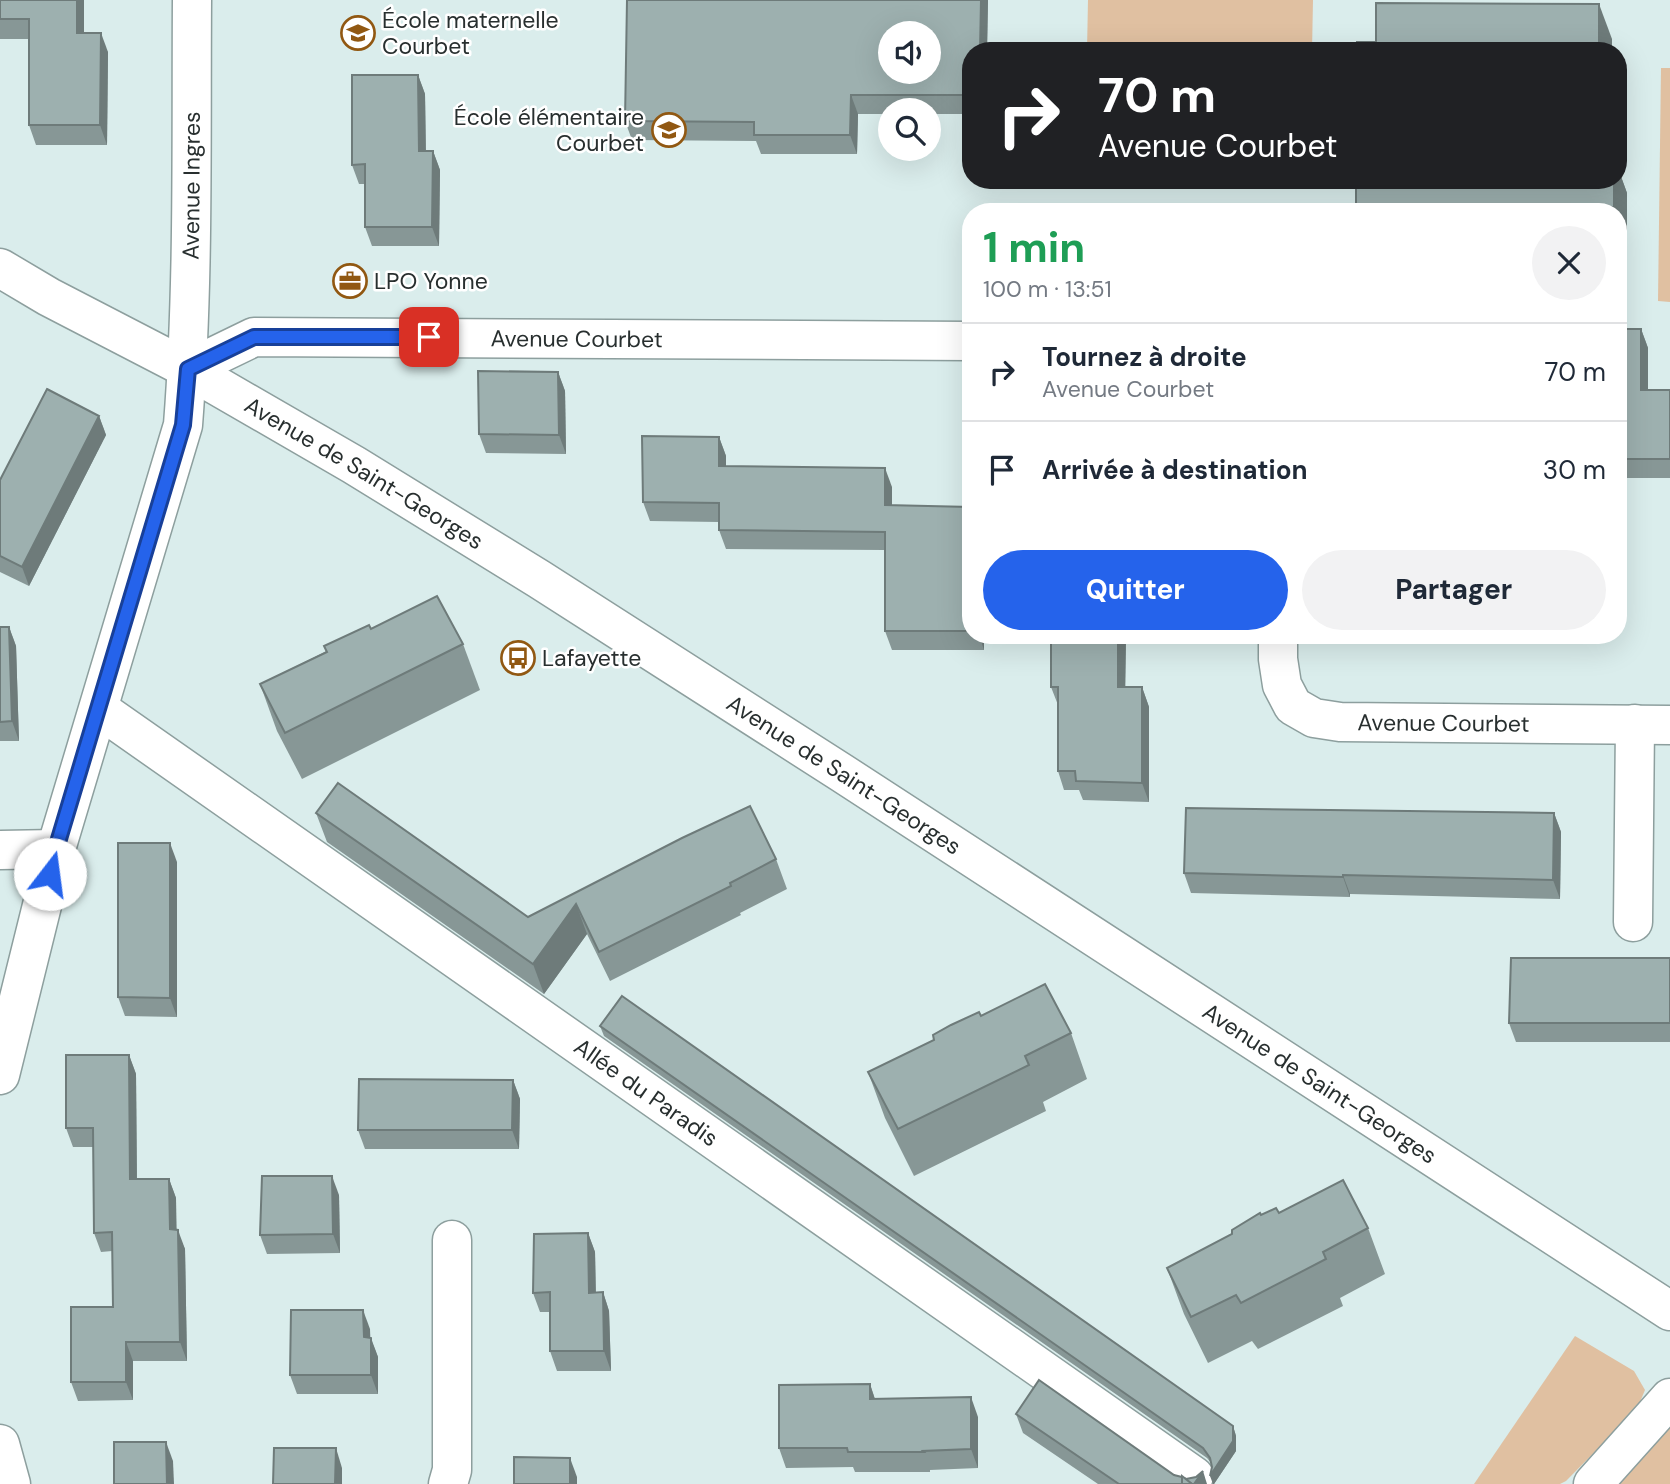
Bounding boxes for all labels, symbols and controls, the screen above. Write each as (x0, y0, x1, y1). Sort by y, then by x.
place label: École maternelle Courbet (382, 5, 559, 61)
school or university icon: École maternelle Courbet (339, 14, 377, 52)
map controls (878, 21, 941, 161)
button: sound (878, 21, 941, 84)
text: 70 m (1098, 63, 1216, 127)
icon: right (983, 70, 1074, 161)
button: search (878, 98, 941, 161)
place label: École élémentaire Courbet (454, 102, 644, 158)
street label: Avenue Ingres (176, 111, 207, 260)
school or university icon: École élémentaire Courbet (650, 111, 688, 149)
text: Avenue Courbet (1098, 125, 1338, 167)
text: 1 min (983, 220, 1085, 275)
button: close (1532, 226, 1606, 300)
office icon: LPO Yonne (331, 262, 369, 300)
place label: LPO Yonne (374, 266, 488, 296)
text: 100 m · 13:51 (983, 274, 1112, 304)
pin (399, 307, 459, 367)
icon: arrive (410, 318, 448, 356)
street label: Avenue Courbet (490, 323, 663, 354)
text: Tournez à droite (1042, 340, 1247, 374)
icon: right (983, 353, 1021, 391)
text: 70 m (1545, 355, 1606, 389)
text: Avenue Courbet (1042, 374, 1214, 404)
street label: Avenue de Saint-Georges (239, 390, 489, 556)
icon: arrive (983, 451, 1021, 489)
text: Arrivée à destination (1042, 453, 1308, 487)
text: 30 m (1543, 453, 1606, 487)
button: Quitter (983, 550, 1288, 630)
button: Partager (1302, 550, 1606, 630)
bus stop icon: Lafayette (499, 639, 537, 677)
place label: Lafayette (542, 643, 641, 673)
street label: Avenue de Saint-Georges (721, 688, 967, 862)
street label: Avenue Courbet (1357, 707, 1530, 739)
position arrow (13, 837, 87, 911)
street label: Avenue de Saint-Georges (1197, 996, 1443, 1170)
street label: Allée du Paradis (568, 1031, 724, 1153)

